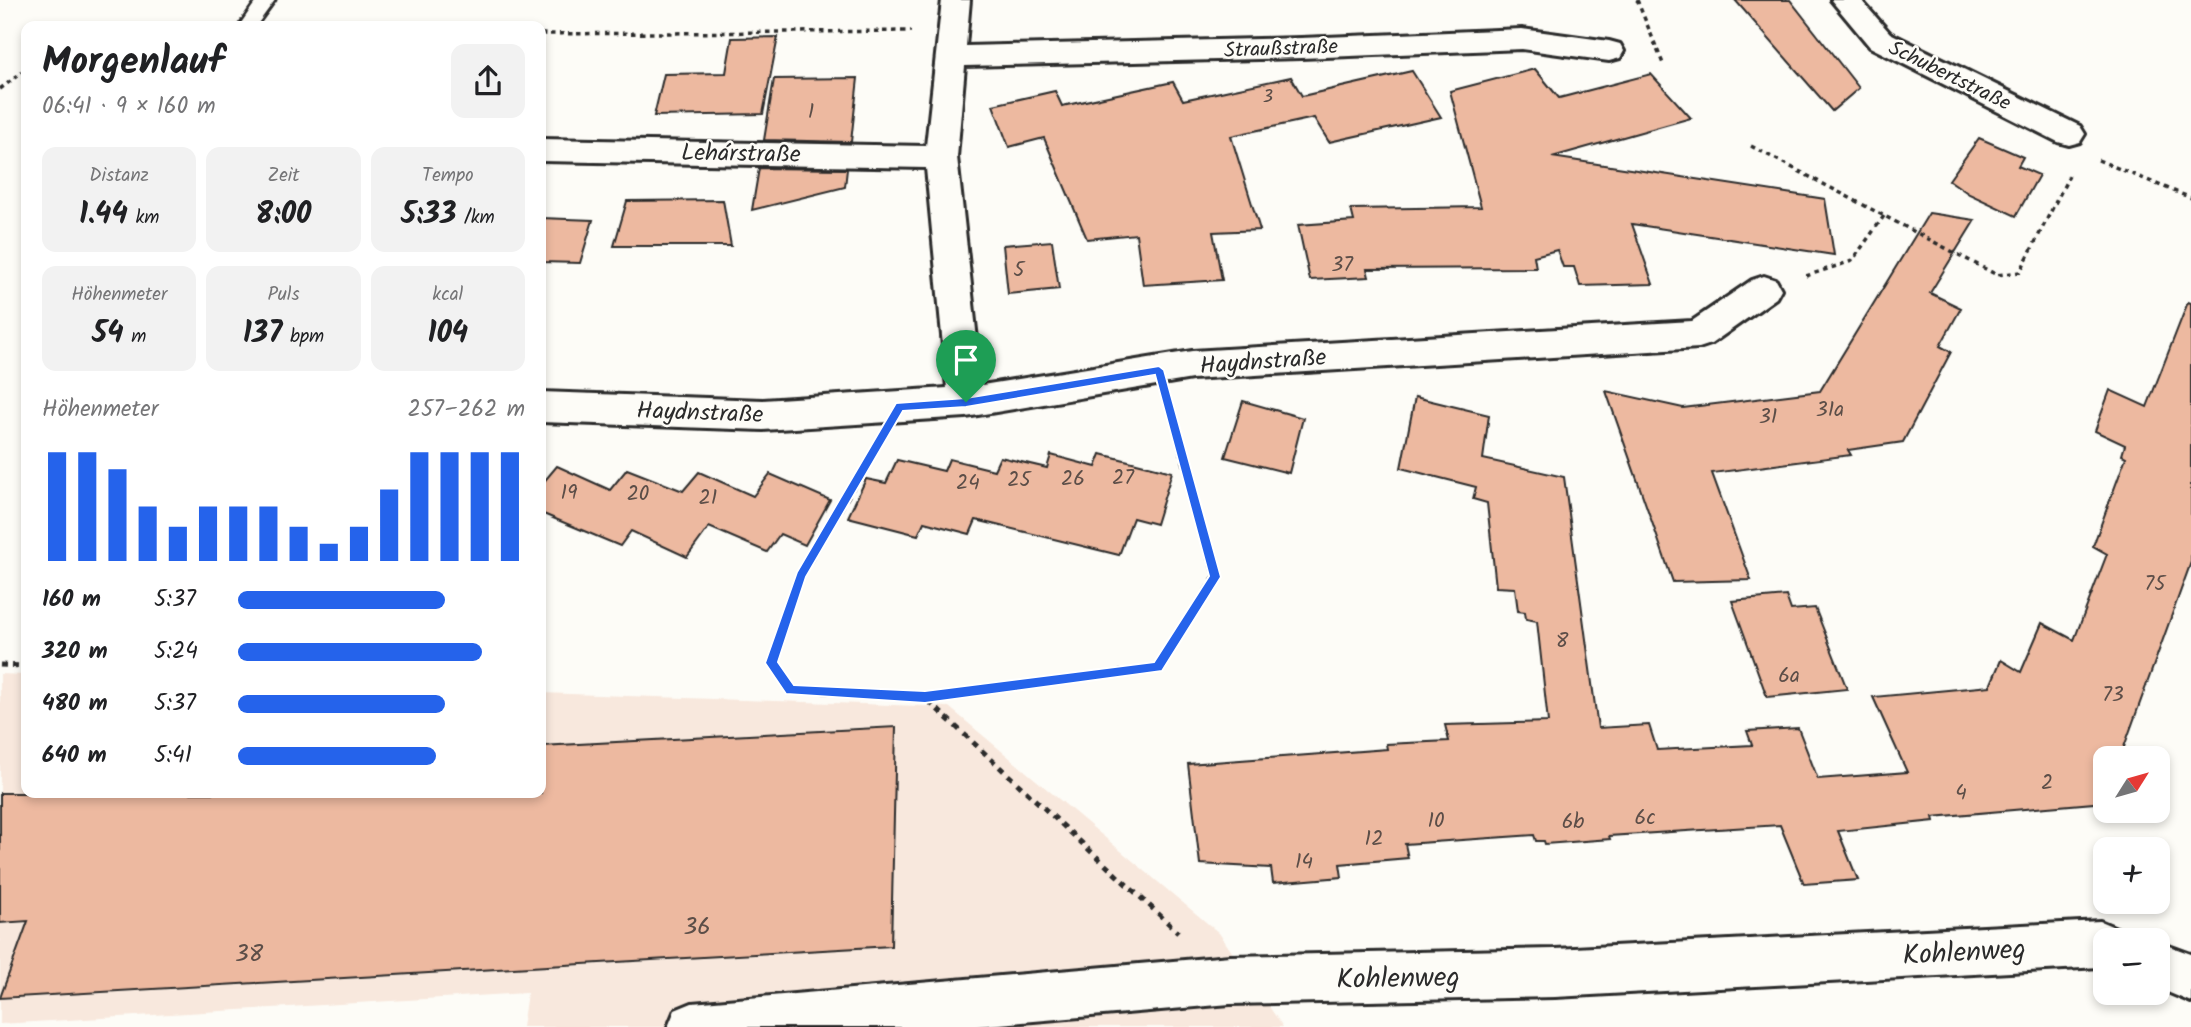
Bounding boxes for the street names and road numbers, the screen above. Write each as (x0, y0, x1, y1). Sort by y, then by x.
street label: Straußstraße (1223, 31, 1339, 68)
street label: Schubertstraße (1882, 32, 2017, 121)
street label: Lehárstraße (681, 134, 801, 175)
street label: Haydnstraße (1198, 339, 1328, 386)
street label: Haydnstraße (636, 392, 764, 435)
street label: Kohlenweg (1901, 928, 2027, 979)
street label: Kohlenweg (1336, 956, 1460, 1003)

